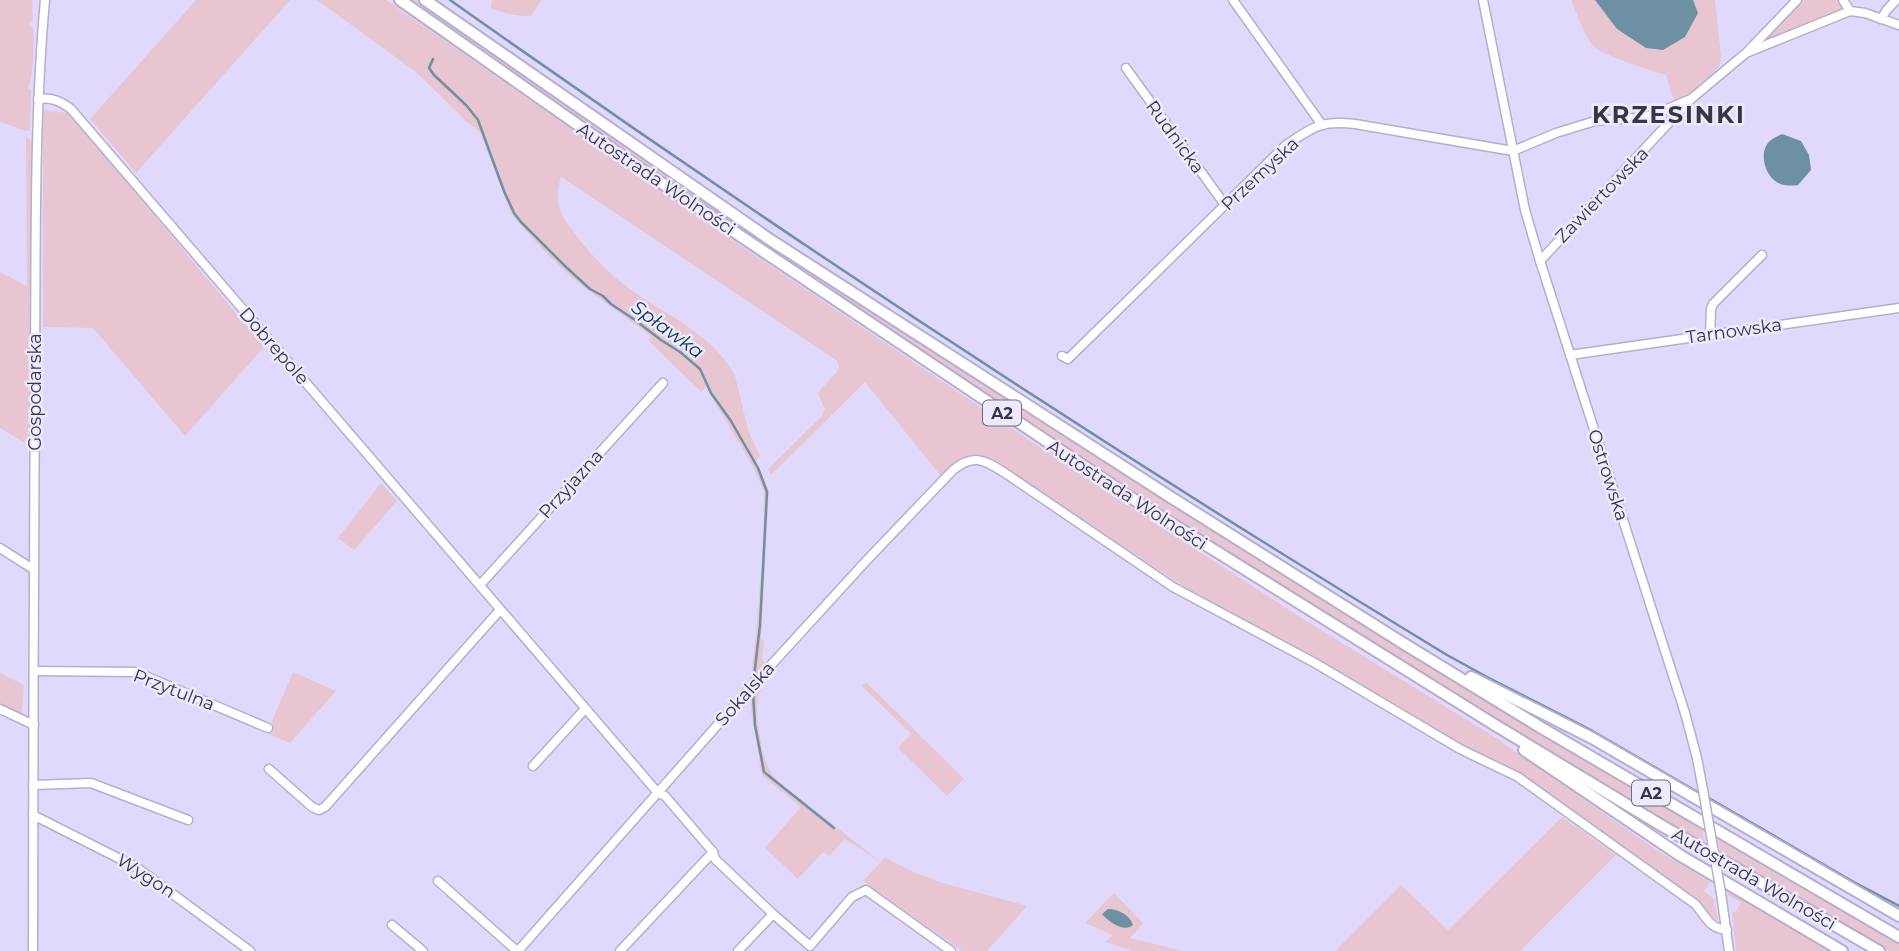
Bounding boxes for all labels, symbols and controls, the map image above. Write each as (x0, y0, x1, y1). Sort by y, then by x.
street label: Rudnicka (1141, 96, 1209, 178)
district label: KRZESINKI (1592, 100, 1746, 129)
street label: Autostrada Wolności (573, 118, 739, 240)
street label: Przemyska (1217, 133, 1303, 215)
street label: Zawiertowska (1551, 142, 1653, 248)
water label: Spławka (627, 296, 708, 363)
street label: Dobrepole (234, 303, 314, 389)
street label: Tarnowska (1685, 313, 1783, 349)
street label: Gospodarska (24, 333, 46, 451)
road number: A2 (983, 400, 1021, 426)
street label: Ostrowska (1583, 426, 1633, 524)
street label: Autostrada Wolności (1043, 435, 1211, 555)
street label: Przyjazna (534, 445, 608, 523)
street label: Sokalska (711, 658, 779, 730)
street label: Przytulna (130, 664, 218, 716)
road number: A2 (1632, 780, 1670, 806)
street label: Autostrada Wolności (1668, 823, 1840, 935)
street label: Wygon (113, 849, 179, 903)

